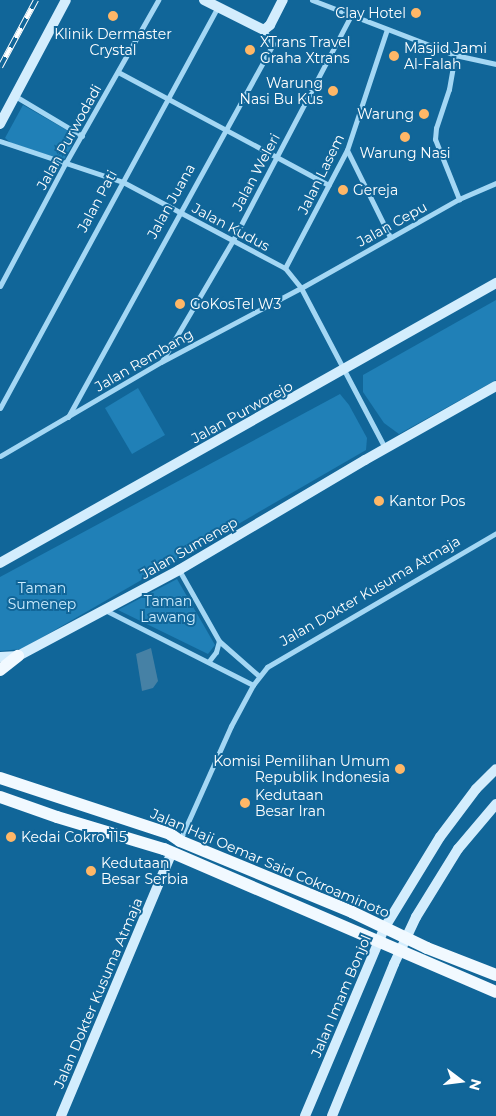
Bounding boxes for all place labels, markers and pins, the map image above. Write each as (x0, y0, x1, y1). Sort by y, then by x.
place label: Clay Hotel (335, 5, 406, 21)
marker: Clay Hotel (410, 7, 422, 19)
marker: Klinik Dermaster Crystal (106, 9, 120, 23)
place label: Klinik Dermaster Crystal (54, 26, 172, 58)
place label: XTrans Travel Graha Xtrans (260, 34, 350, 66)
place label: Masjid Jami Al-Falah (404, 40, 487, 72)
marker: XTrans Travel Graha Xtrans (244, 44, 256, 56)
marker: Masjid Jami Al-Falah (388, 50, 400, 62)
place label: Warung Nasi Bu Kus (240, 75, 323, 108)
marker: Warung Nasi Bu Kus (327, 85, 339, 97)
place label: Warung (357, 106, 414, 122)
marker: Warung (418, 108, 430, 120)
marker: Warung Nasi (399, 131, 411, 143)
place label: Warung Nasi (359, 145, 451, 161)
place label: Gereja (353, 182, 398, 198)
marker: Gereja (337, 184, 349, 196)
place label: GoKosTel W3 (190, 296, 281, 312)
marker: GoKosTel W3 (174, 298, 186, 310)
place label: Kantor Pos (389, 493, 465, 509)
marker: Kantor Pos (373, 495, 385, 507)
place label: Komisi Pemilihan Umum Republik Indonesia (213, 753, 390, 786)
marker: Komisi Pemilihan Umum Republik Indonesia (394, 763, 406, 775)
place label: Kedutaan Besar Iran (255, 787, 325, 820)
marker: Kedutaan Besar Iran (239, 797, 251, 809)
place label: Kedai Cokro 115 (21, 829, 127, 845)
marker: Kedai Cokro 115 (5, 831, 17, 843)
place label: Kedutaan Besar Serbia (101, 855, 188, 888)
marker: Kedutaan Besar Serbia (85, 865, 97, 877)

